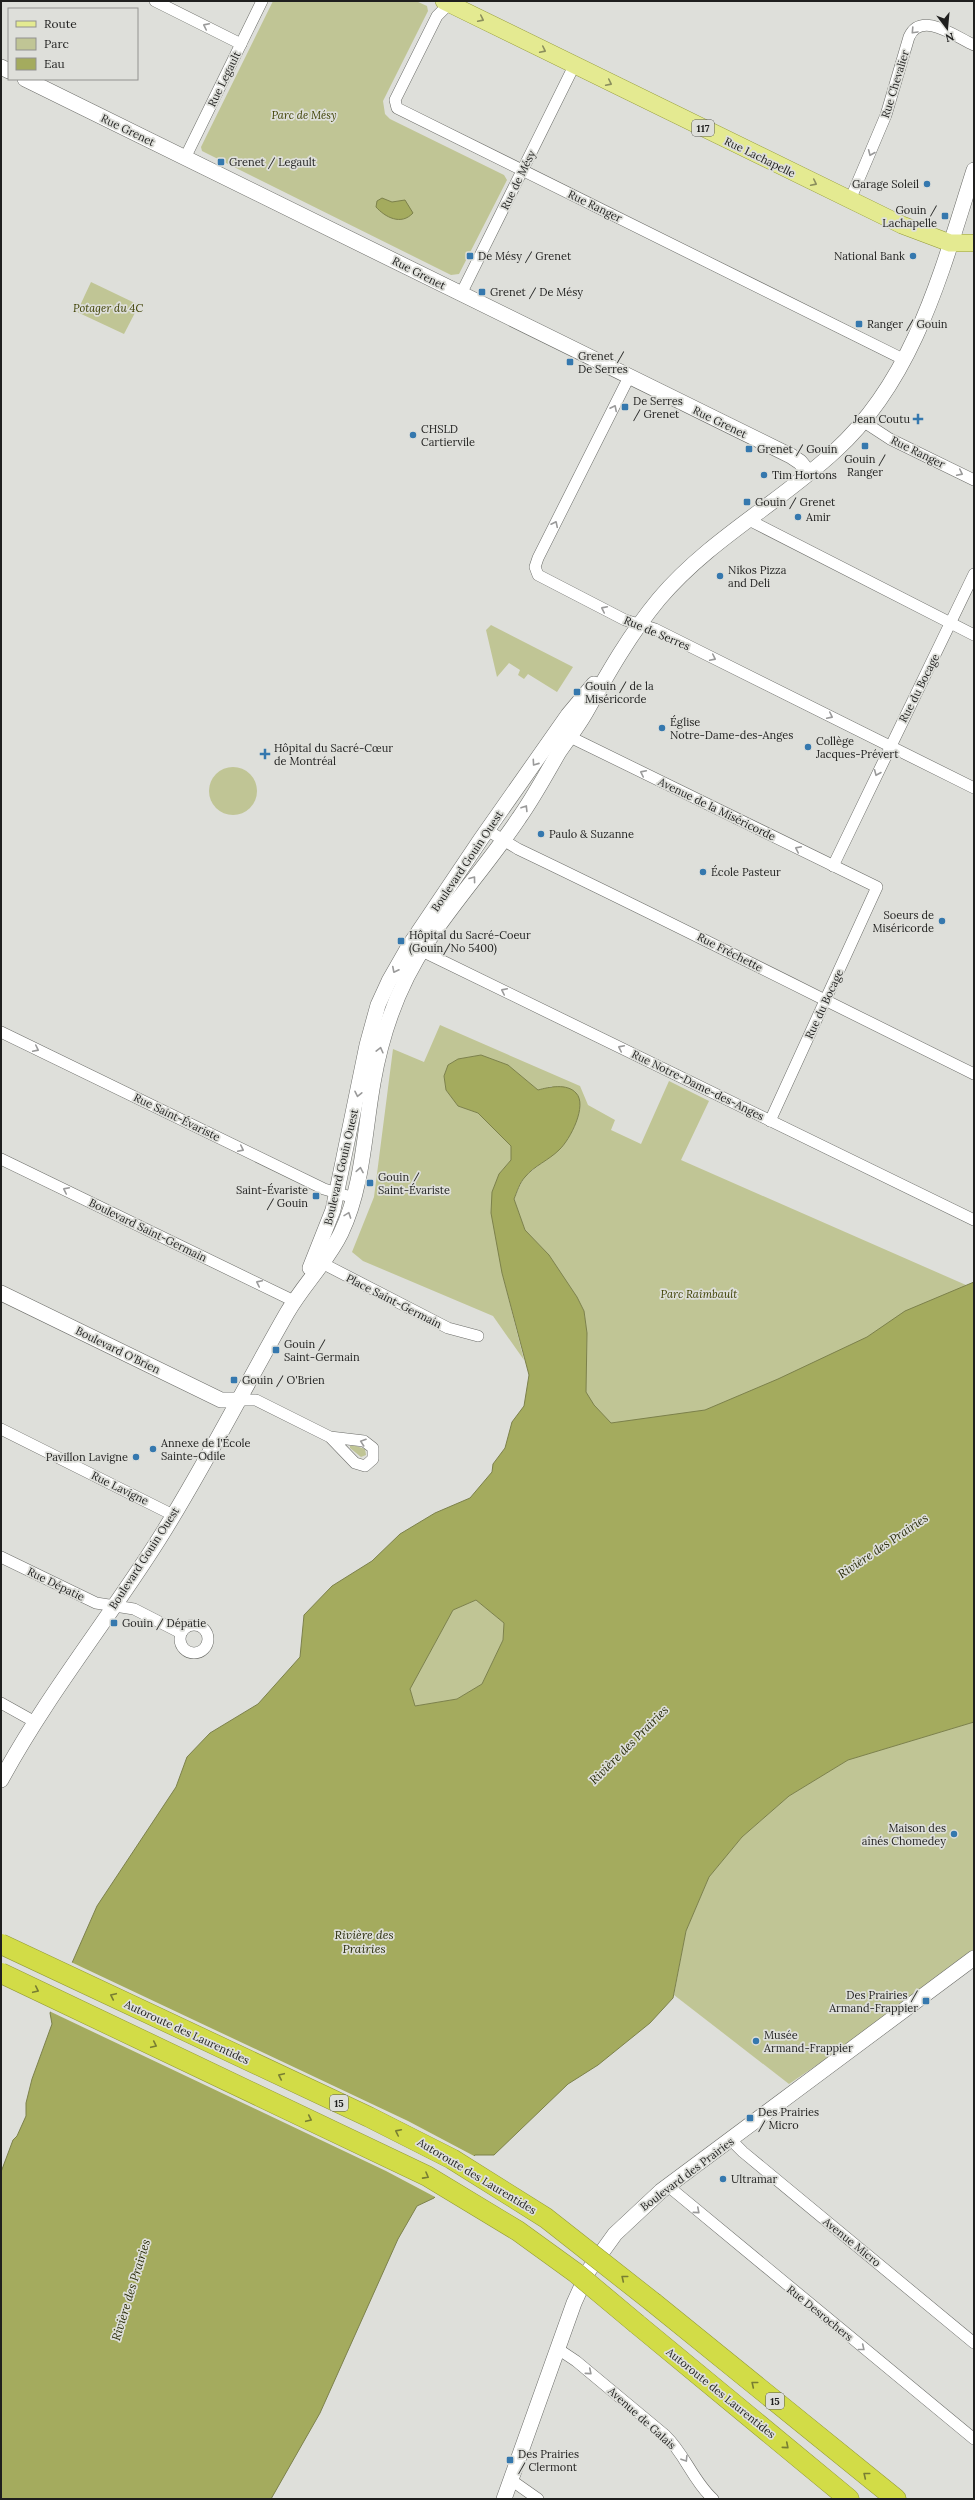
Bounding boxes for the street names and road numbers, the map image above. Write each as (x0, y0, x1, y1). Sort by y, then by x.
street label: Rue Legault (205, 48, 244, 109)
street label: Rue Chevalier (878, 48, 912, 120)
street label: Rue Grenet (99, 111, 158, 149)
road number: 117 (692, 120, 714, 136)
street label: Rue Lachapelle (722, 134, 798, 180)
street label: Rue de Mésy (498, 148, 539, 212)
street label: Rue Ranger (566, 187, 625, 225)
street label: Rue Grenet (390, 254, 449, 293)
street label: Rue Grenet (691, 403, 750, 441)
street label: Rue Ranger (889, 433, 948, 471)
street label: Rue de Serres (622, 613, 692, 653)
street label: Rue du Bocage (896, 651, 942, 725)
street label: Avenue de la Miséricorde (655, 774, 778, 844)
street label: Boulevard Gouin Ouest (428, 807, 506, 914)
street label: Rue Fréchette (695, 929, 765, 975)
street label: Rue du Bocage (802, 967, 846, 1041)
street label: Rue Notre-Dame-des-Anges (630, 1047, 766, 1123)
street label: Rue Saint-Évariste (132, 1090, 223, 1144)
street label: Boulevard Gouin Ouest (321, 1107, 361, 1226)
street label: Boulevard Saint-Germain (87, 1195, 210, 1265)
street label: Place Saint-Germain (344, 1271, 444, 1331)
street label: Boulevard O'Brien (73, 1323, 163, 1377)
street label: Rue Lavigne (89, 1468, 151, 1508)
street label: Boulevard Gouin Ouest (106, 1504, 183, 1612)
street label: Rue Dépatie (25, 1564, 87, 1604)
street label: Autoroute des Laurentides (121, 1996, 252, 2067)
road number: 15 (330, 2095, 348, 2111)
street label: Autoroute des Laurentides (414, 2134, 539, 2217)
street label: Boulevard des Prairies (637, 2134, 737, 2214)
street label: Avenue Micro (819, 2214, 884, 2270)
street label: Rue Desrochers (784, 2282, 856, 2344)
street label: Autoroute des Laurentides (663, 2344, 778, 2441)
street label: Avenue de Galais (604, 2383, 679, 2452)
road number: 15 (766, 2393, 784, 2409)

